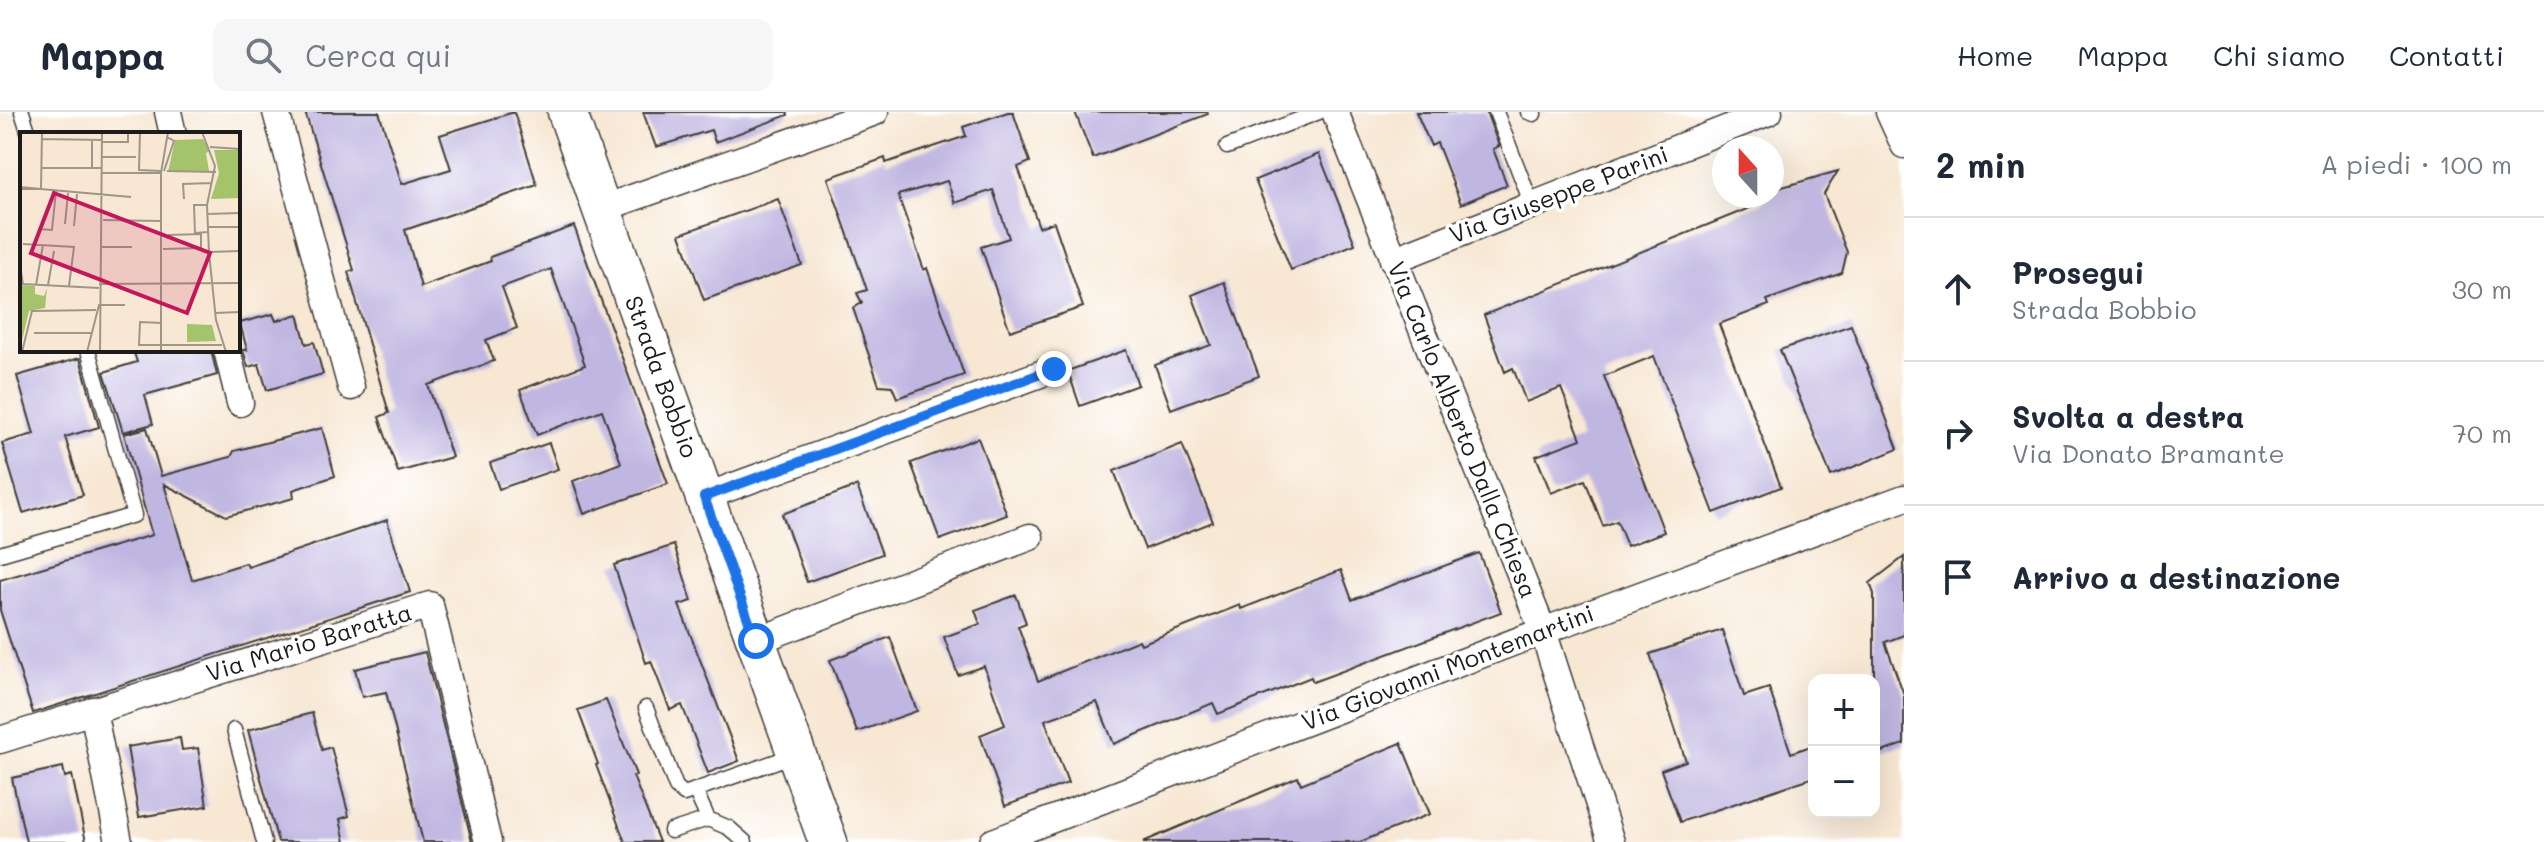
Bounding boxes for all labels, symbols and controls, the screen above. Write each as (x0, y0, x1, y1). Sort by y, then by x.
search box (213, 19, 773, 91)
text: Mappa (40, 30, 165, 80)
icon: search (241, 33, 285, 77)
text: Cerca qui (305, 35, 451, 75)
text: Home (1957, 37, 2033, 73)
text: Mappa (2077, 37, 2169, 73)
text: Chi siamo (2213, 37, 2345, 73)
text: Contatti (2389, 37, 2504, 73)
inset map (20, 132, 240, 352)
north arrow (1712, 136, 1784, 208)
street label: Via Giuseppe Parini (1445, 138, 1672, 250)
text: 2 min (1936, 142, 2025, 187)
text: A piedi · 100 m (2320, 147, 2512, 181)
text: Prosegui (2012, 252, 2145, 292)
street label: Via Carlo Alberto Dalla Chiesa (1382, 257, 1545, 602)
icon: ahead (1936, 267, 1980, 311)
text: 30 m (2452, 272, 2512, 306)
street label: Strada Bobbio (619, 291, 706, 462)
text: Strada Bobbio (2012, 292, 2196, 326)
route end (1036, 351, 1072, 387)
text: Svolta a destra (2012, 396, 2244, 436)
icon: right (1936, 411, 1980, 455)
text: 70 m (2452, 416, 2512, 450)
text: Via Donato Bramante (2012, 436, 2285, 470)
icon: arrive (1936, 555, 1980, 599)
text: Arrivo a destinazione (2012, 557, 2340, 597)
street label: Via Mario Baratta (202, 595, 415, 688)
street label: Via Giovanni Montemartini (1297, 596, 1598, 737)
route start (738, 623, 774, 659)
map controls (1808, 674, 1880, 818)
button: + (1808, 674, 1880, 746)
button: − (1808, 746, 1880, 818)

